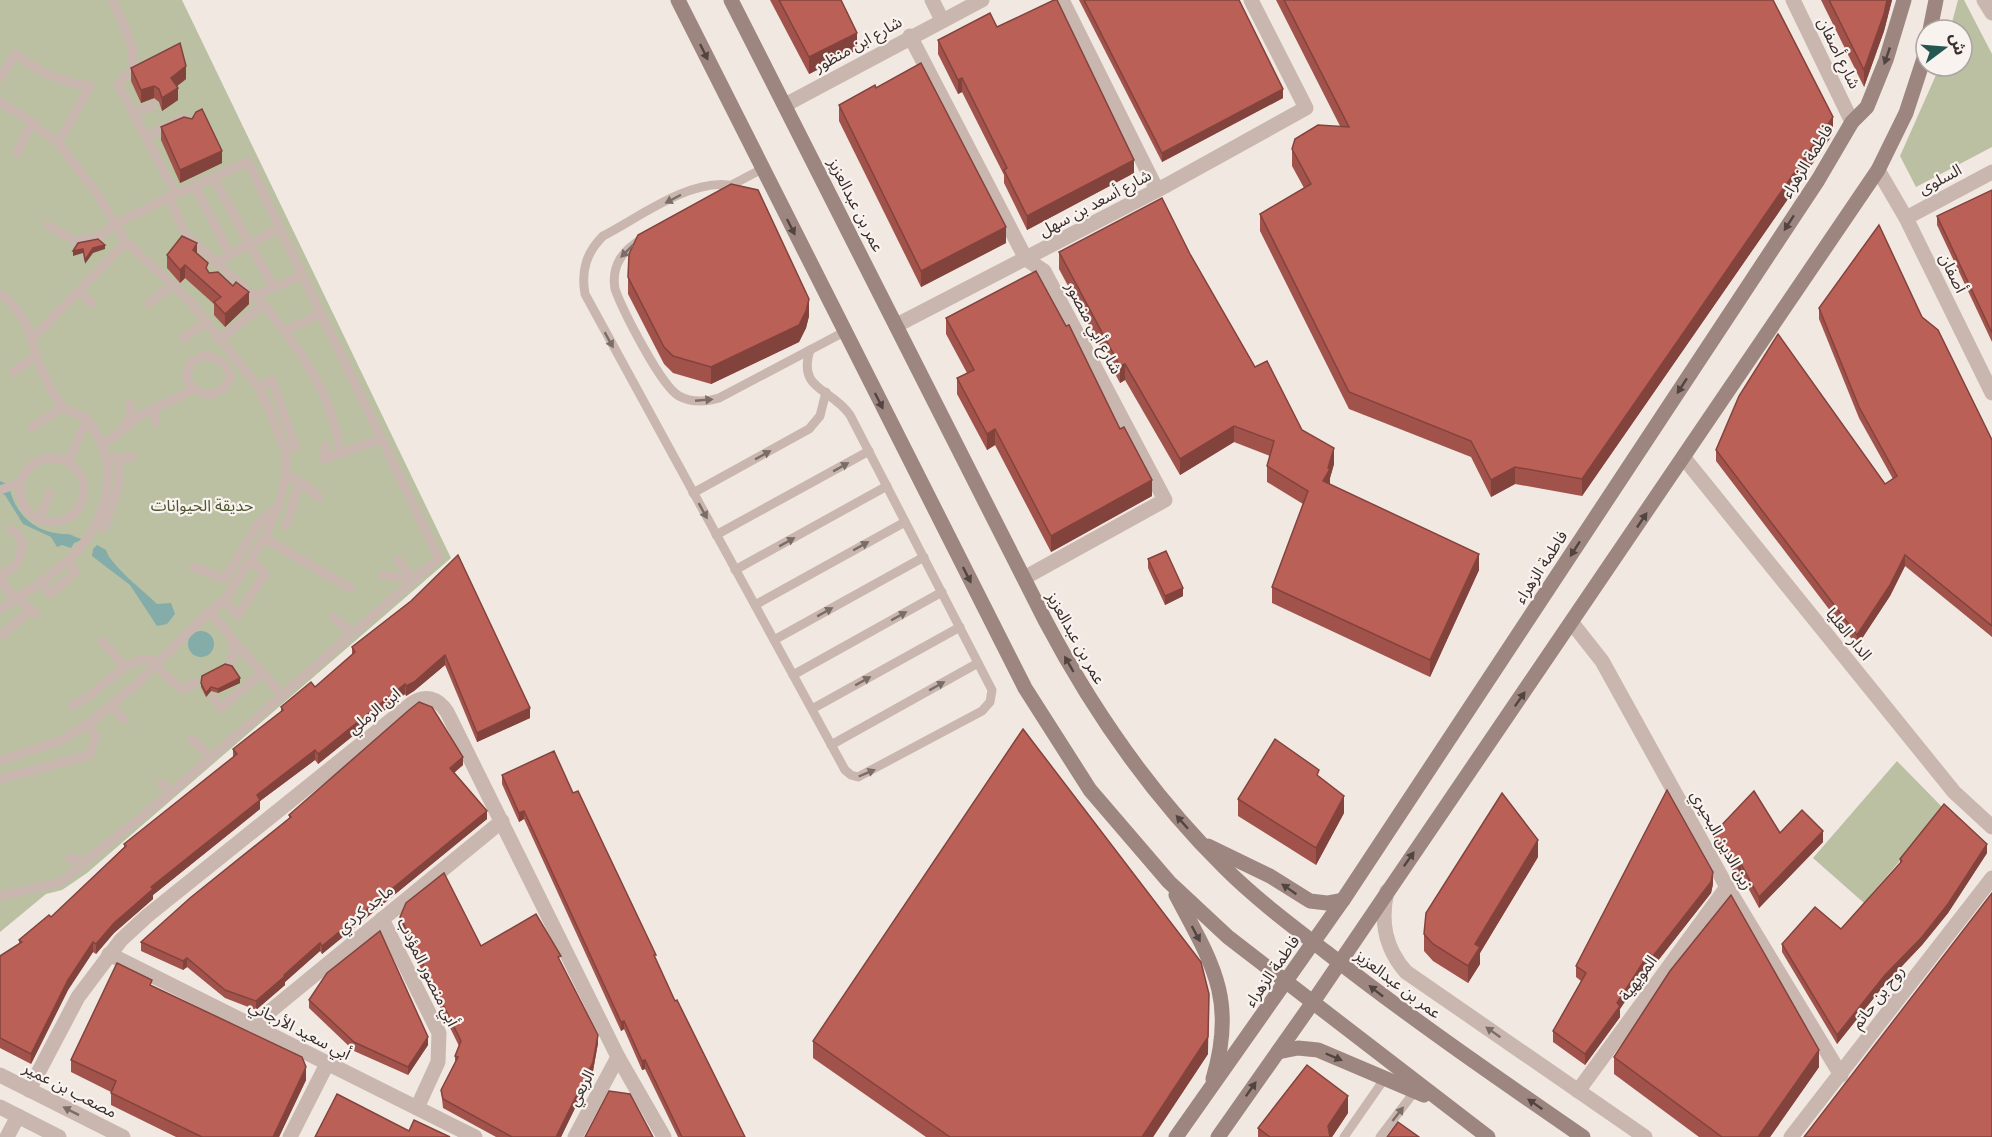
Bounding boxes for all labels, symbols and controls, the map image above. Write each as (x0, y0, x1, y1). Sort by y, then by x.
street label: شارع ابن منظور (810, 12, 907, 79)
street label: شارع أصفان (1811, 14, 1864, 93)
north arrow (1914, 18, 1974, 78)
text: ش (1946, 31, 1970, 57)
one-way arrow (699, 44, 709, 61)
one-way arrow (1882, 47, 1891, 65)
street label: فاطمة الزهراء (1777, 121, 1837, 201)
street label: عمر بن عبدالعزيز (824, 154, 888, 255)
street label: السلوى (1915, 160, 1965, 198)
street label: شارع أسعد بن سهل (1036, 165, 1156, 243)
one-way arrow (664, 194, 681, 204)
one-way arrow (1784, 215, 1795, 231)
one-way arrow (786, 219, 796, 236)
one-way arrow (620, 243, 634, 257)
street label: أصفان (1935, 250, 1971, 296)
street label: شارع أبي منصور (1059, 278, 1126, 379)
one-way arrow (604, 332, 614, 349)
one-way arrow (1677, 378, 1688, 394)
one-way arrow (874, 392, 884, 410)
one-way arrow (695, 395, 714, 405)
one-way arrow (754, 450, 771, 460)
one-way arrow (833, 462, 850, 472)
park label: حديقة الحيوانات (151, 496, 253, 515)
one-way arrow (698, 502, 708, 519)
one-way arrow (1636, 513, 1648, 529)
street label: فاطمة الزهراء (1511, 527, 1571, 607)
one-way arrow (778, 537, 795, 547)
one-way arrow (853, 541, 870, 551)
one-way arrow (1569, 541, 1580, 557)
one-way arrow (963, 566, 972, 583)
street label: عمر بن عبدالعزيز (1042, 588, 1109, 688)
street label: الدار العليا (1822, 604, 1876, 664)
one-way arrow (817, 607, 834, 617)
one-way arrow (891, 611, 908, 621)
one-way arrow (1064, 655, 1074, 672)
one-way arrow (855, 676, 872, 686)
one-way arrow (929, 680, 945, 691)
street label: ابن الرملي (344, 684, 406, 740)
one-way arrow (1514, 691, 1526, 707)
one-way arrow (858, 768, 876, 778)
street label: زين الدين البحيري (1684, 787, 1757, 894)
one-way arrow (1176, 815, 1189, 830)
one-way arrow (1403, 852, 1415, 868)
street label: ماجد كردي (333, 880, 399, 940)
one-way arrow (1281, 884, 1297, 895)
street label: أبي منصور المؤدب (391, 915, 463, 1031)
one-way arrow (1191, 925, 1201, 942)
street label: فاطمة الزهراء (1240, 932, 1304, 1010)
street label: عمر بن عبدالعزيز (1350, 945, 1445, 1023)
street label: المويهية (1615, 952, 1661, 1004)
street label: روح بن حاتم (1847, 962, 1911, 1034)
one-way arrow (1368, 985, 1384, 997)
street label: أبي سعيد الأرجاني (245, 996, 354, 1066)
one-way arrow (1485, 1027, 1501, 1038)
one-way arrow (1326, 1052, 1344, 1062)
street label: مصعب بن عمير (19, 1058, 120, 1122)
street label: الربعي (564, 1067, 601, 1111)
one-way arrow (1245, 1082, 1257, 1098)
one-way arrow (1527, 1099, 1543, 1110)
one-way arrow (63, 1106, 80, 1115)
one-way arrow (1391, 1106, 1404, 1122)

